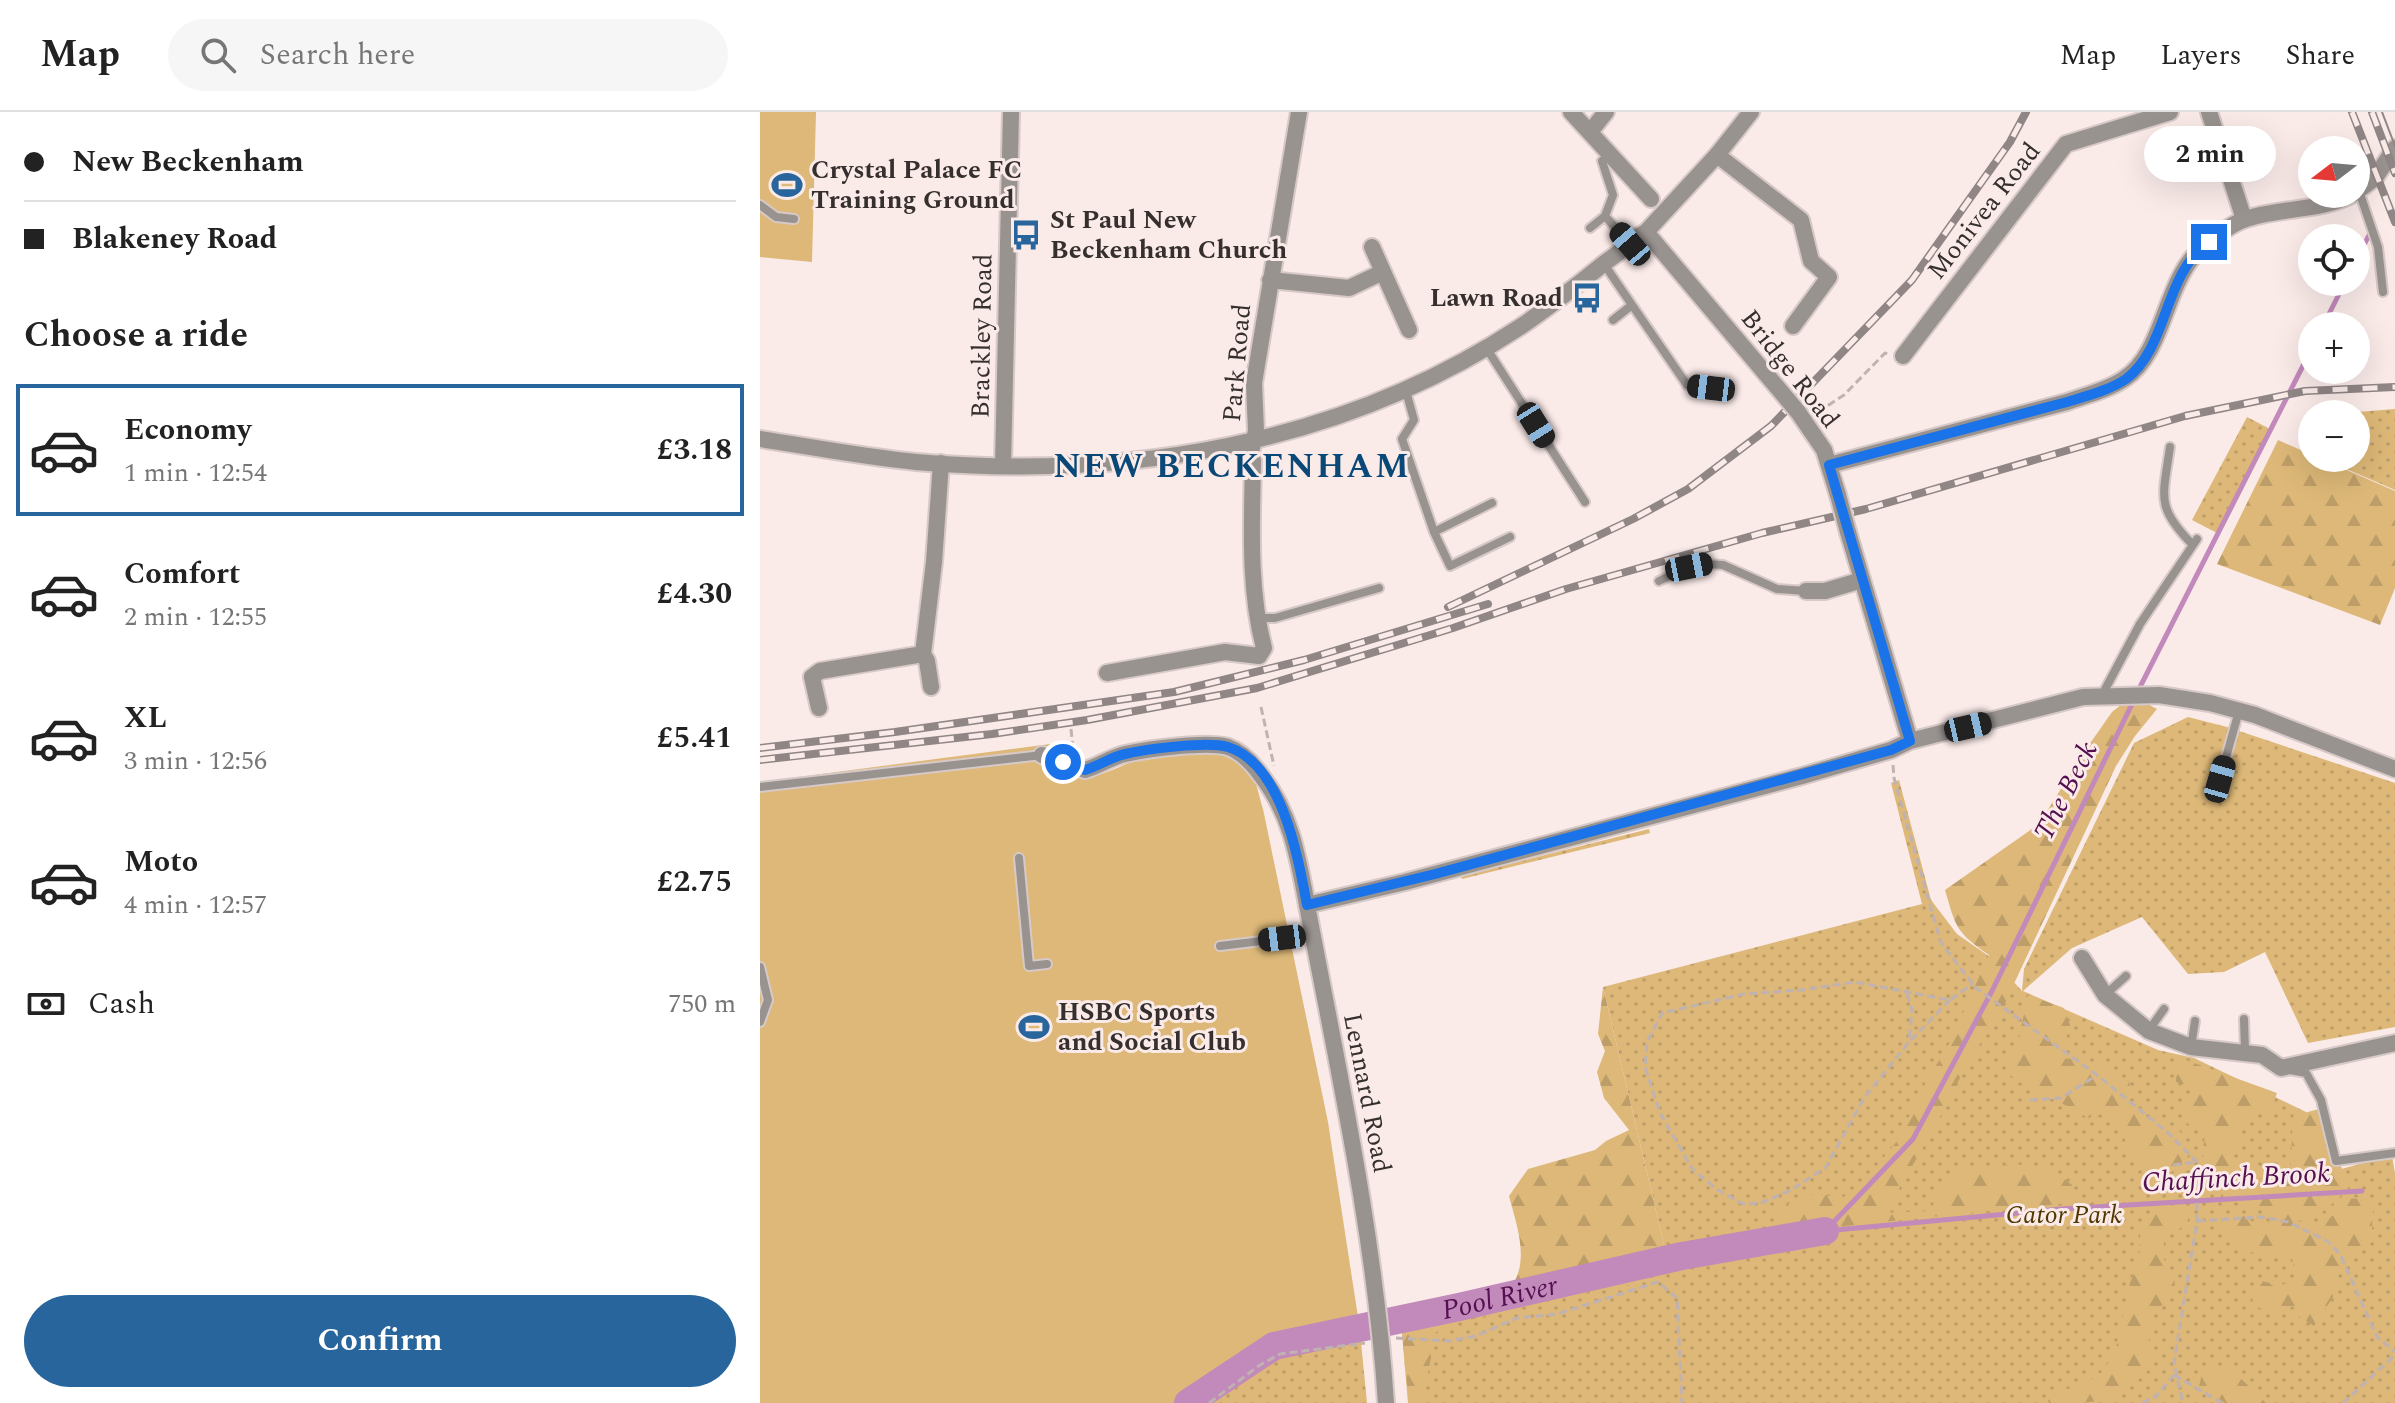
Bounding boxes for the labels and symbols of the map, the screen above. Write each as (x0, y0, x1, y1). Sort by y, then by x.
callout: 2 min (2143, 126, 2275, 182)
street label: Monivea Road (1917, 134, 2051, 288)
north arrow (2298, 136, 2370, 208)
place label: Crystal Palace FC Training Ground (811, 150, 1022, 220)
sports icon: Crystal Palace FC Training Ground (770, 168, 804, 202)
place label: St Paul New Beckenham Church (1050, 200, 1287, 270)
bus stop icon: St Paul New Beckenham Church (1009, 218, 1043, 252)
car (1605, 218, 1655, 270)
route end (2191, 224, 2227, 260)
street label: Brackley Road (961, 253, 1003, 419)
place label: Lawn Road (1430, 278, 1563, 318)
bus stop icon: Lawn Road (1570, 281, 1604, 315)
street label: Bridge Road (1731, 301, 1849, 437)
street label: Park Road (1212, 302, 1262, 424)
car (1686, 373, 1736, 403)
car (1513, 398, 1559, 452)
district label: NEW BECKENHAM (1053, 441, 1411, 493)
car (1663, 551, 1715, 583)
car (1942, 710, 1994, 744)
water label: The Beck (2023, 734, 2109, 848)
route start (1045, 744, 1081, 780)
car (2202, 753, 2238, 805)
car (1257, 923, 1307, 953)
place label: HSBC Sports and Social Club (1058, 992, 1246, 1062)
sports icon: HSBC Sports and Social Club (1017, 1010, 1051, 1044)
street label: Lennard Road (1332, 1010, 1402, 1176)
water label: Chaffinch Brook (2141, 1152, 2331, 1204)
park label: Cator Park (2006, 1195, 2122, 1235)
water label: Pool River (1438, 1263, 1562, 1332)

